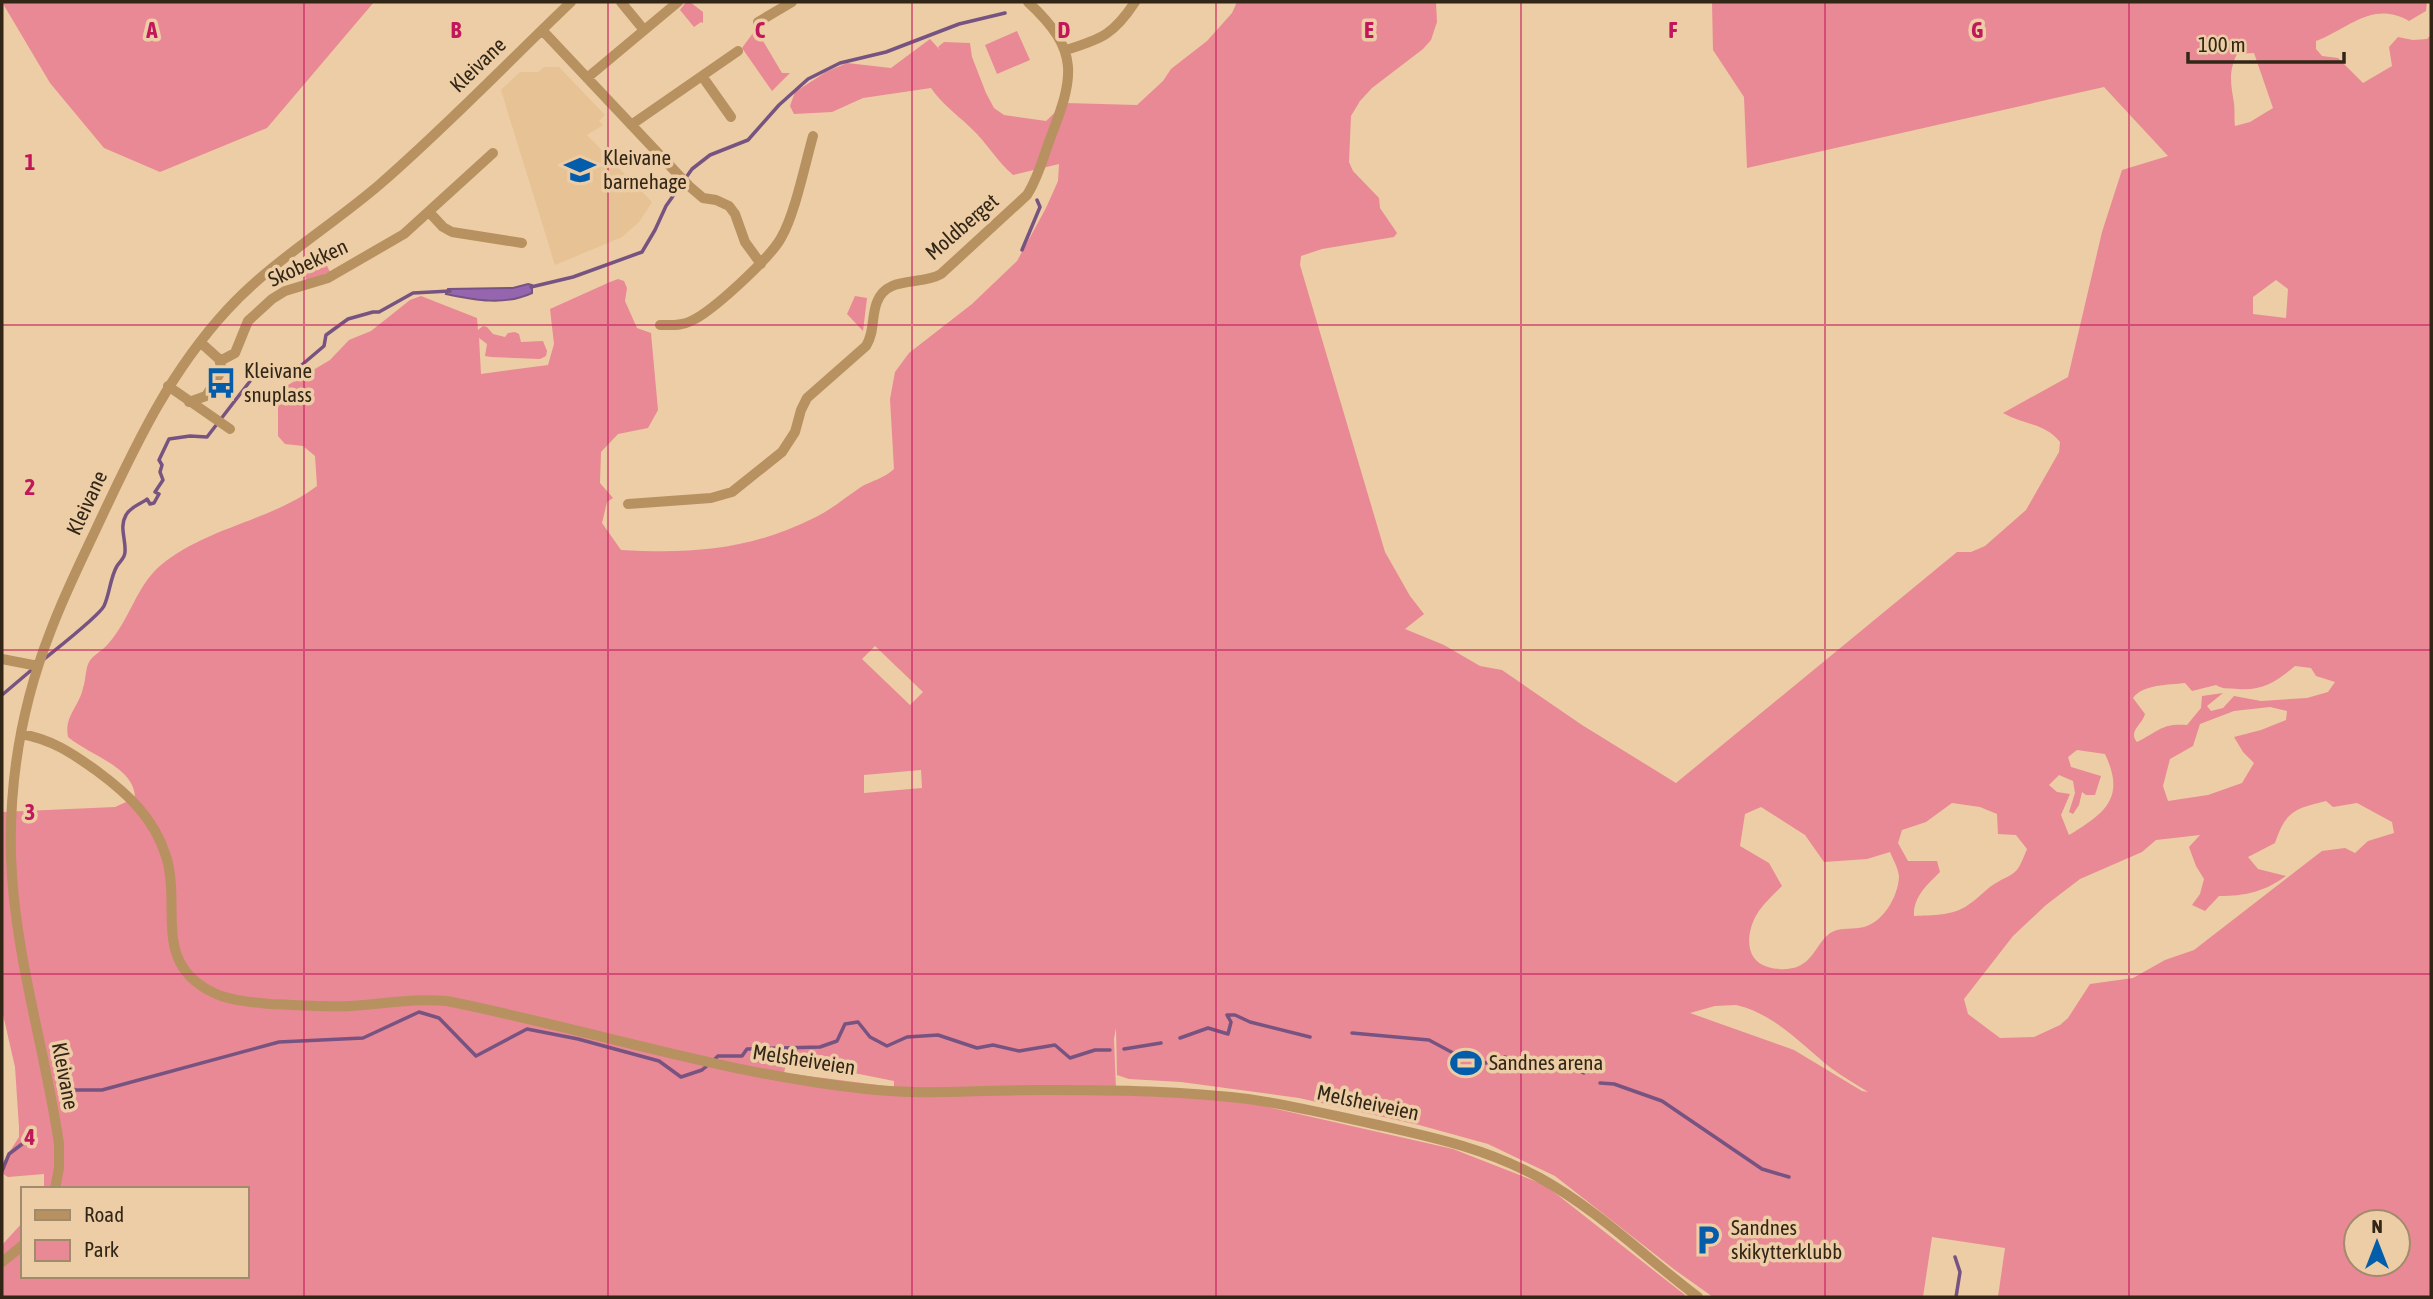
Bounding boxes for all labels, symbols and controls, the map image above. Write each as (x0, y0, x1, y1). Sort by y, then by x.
text: A (145, 17, 158, 43)
text: B (451, 17, 462, 43)
text: C (755, 17, 766, 43)
text: D (1058, 17, 1071, 43)
text: E (1364, 17, 1374, 43)
text: F (1668, 17, 1678, 43)
text: G (1971, 17, 1983, 43)
scale bar (2188, 21, 2344, 65)
street label: Kleivane (445, 32, 510, 97)
text: 100 m (2198, 32, 2246, 56)
place label: Kleivane barnehage (603, 145, 687, 193)
text: 1 (25, 149, 36, 175)
school or university icon: Kleivane barnehage (563, 153, 597, 187)
street label: Moldberget (920, 188, 1003, 264)
street label: Skobekken (264, 233, 351, 291)
place label: Kleivane snuplass (244, 358, 312, 406)
bus stop icon: Kleivane snuplass (204, 366, 238, 400)
street label: Kleivane (61, 467, 111, 538)
text: 2 (25, 474, 35, 500)
text: 3 (25, 799, 35, 825)
street label: Melsheiveien (751, 1039, 857, 1079)
street label: Kleivane (48, 1040, 84, 1111)
sports icon: Sandnes arena (1449, 1046, 1483, 1080)
place label: Sandnes arena (1489, 1050, 1603, 1074)
street label: Melsheiveien (1315, 1080, 1421, 1125)
text: 4 (24, 1124, 36, 1150)
legend (21, 1187, 248, 1278)
text: Road (84, 1202, 124, 1226)
north arrow (2342, 1208, 2412, 1278)
place label: Sandnes skikytterklubb (1731, 1215, 1842, 1263)
text: N (2371, 1215, 2383, 1237)
parking icon: Sandnes skikytterklubb (1691, 1223, 1725, 1257)
text: Park (84, 1237, 119, 1261)

